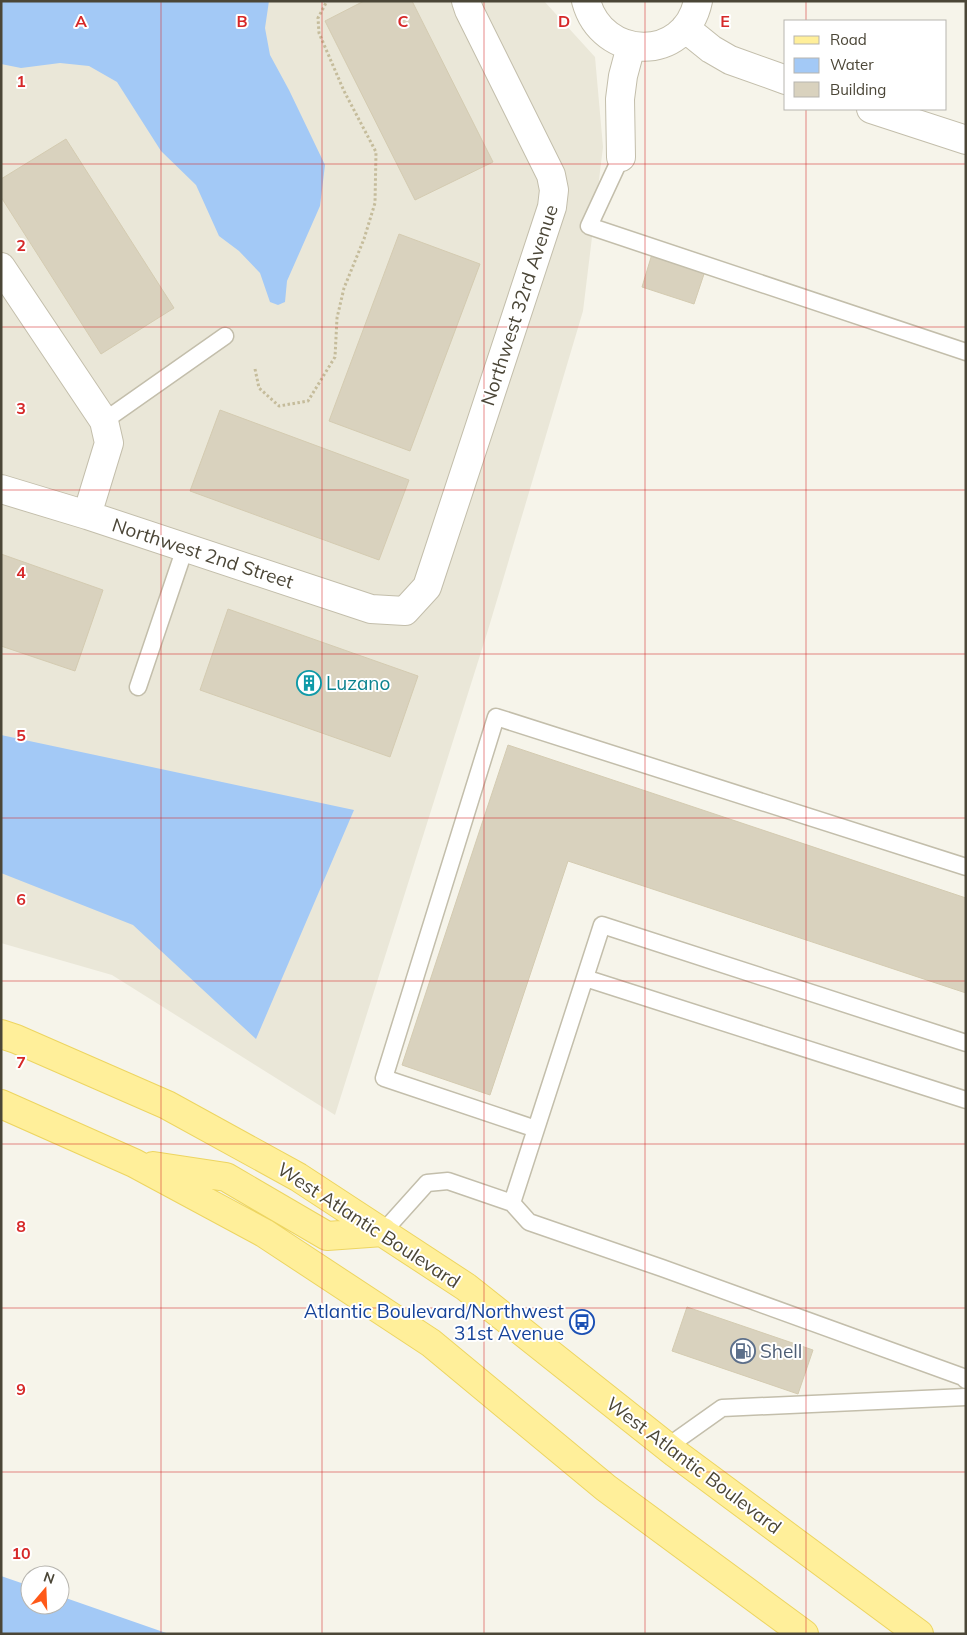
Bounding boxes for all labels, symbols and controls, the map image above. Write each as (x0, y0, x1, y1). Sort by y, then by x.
text: A (75, 11, 87, 31)
text: B (236, 11, 248, 31)
text: C (398, 11, 409, 31)
text: D (558, 11, 570, 31)
text: E (720, 11, 730, 31)
legend (784, 20, 947, 110)
text: Road (830, 30, 867, 49)
text: Water (830, 55, 874, 74)
text: 1 (16, 71, 26, 91)
text: Building (830, 80, 886, 99)
street label: Northwest 32rd Avenue (475, 201, 563, 409)
text: 2 (16, 235, 26, 255)
text: 3 (16, 398, 26, 418)
street label: Northwest 2nd Street (109, 512, 297, 594)
text: 4 (16, 562, 26, 582)
building icon: Luzano (296, 670, 322, 696)
place label: Luzano (326, 671, 390, 695)
text: 5 (16, 725, 26, 745)
text: 6 (16, 889, 26, 909)
text: 7 (16, 1052, 26, 1072)
street label: West Atlantic Boulevard (273, 1157, 465, 1293)
text: 8 (16, 1216, 26, 1236)
place label: Atlantic Boulevard/Northwest 31st Avenue (304, 1299, 564, 1345)
bus stop icon: Atlantic Boulevard/Northwest 31st Avenue (569, 1309, 595, 1335)
fuel station icon: Shell (730, 1338, 756, 1364)
place label: Shell (760, 1339, 802, 1363)
text: 9 (16, 1379, 26, 1399)
street label: West Atlantic Boulevard (602, 1391, 786, 1539)
text: 10 (11, 1543, 31, 1563)
north arrow (20, 1565, 70, 1615)
text: N (41, 1567, 57, 1588)

